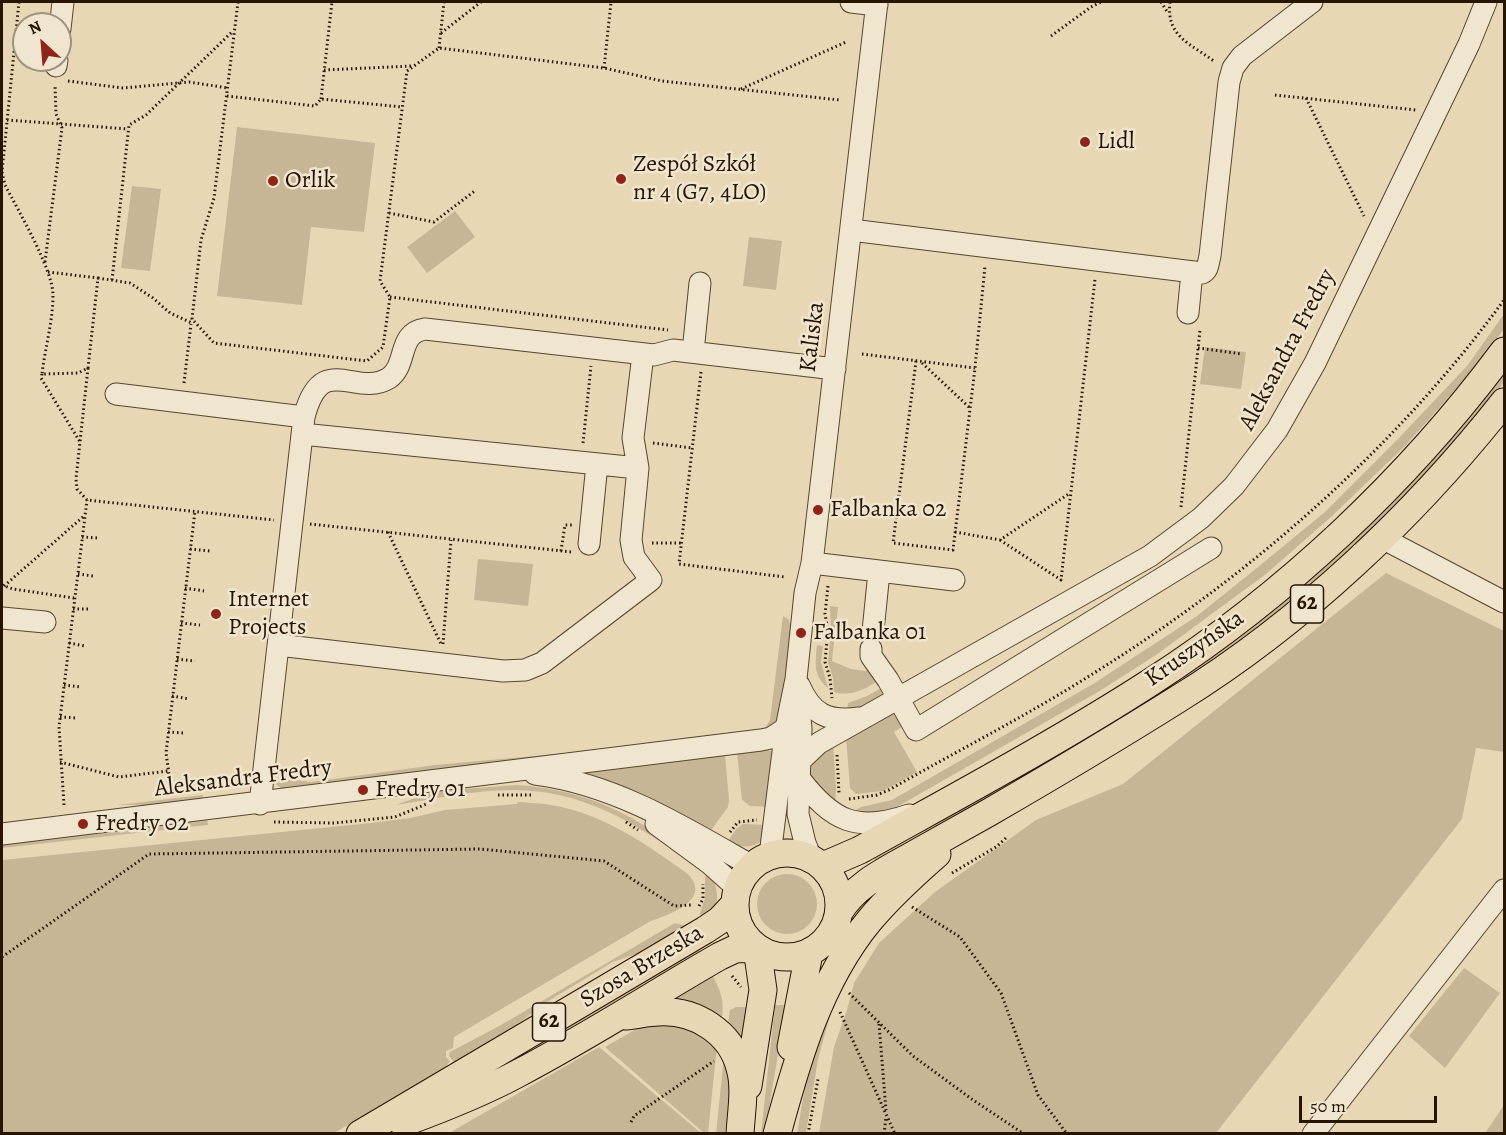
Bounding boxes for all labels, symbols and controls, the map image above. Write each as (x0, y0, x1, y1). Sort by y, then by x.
north arrow (12, 12, 72, 72)
text: N (25, 15, 45, 40)
place label: Lidl (1097, 128, 1135, 156)
marker: Lidl (1078, 135, 1092, 149)
place label: Zespół Szkół nr 4 (G7, 4LO) (633, 151, 766, 207)
place label: Orlik (285, 167, 335, 195)
marker: Zespół Szkół nr 4 (G7, 4LO) (614, 172, 628, 186)
marker: Orlik (266, 174, 280, 188)
street label: Aleksandra Fredry (1233, 264, 1343, 436)
street label: Kaliska (794, 300, 832, 374)
place label: Falbanka 02 (830, 496, 946, 524)
marker: Falbanka 02 (811, 503, 825, 517)
road number: 62 (1290, 585, 1324, 623)
place label: Internet Projects (228, 586, 309, 642)
street label: Kruszyńska (1140, 604, 1250, 694)
marker: Internet Projects (209, 607, 223, 621)
place label: Falbanka 01 (813, 619, 926, 647)
marker: Falbanka 01 (794, 626, 808, 640)
street label: Aleksandra Fredry (153, 754, 333, 804)
place label: Fredry 01 (375, 776, 465, 804)
marker: Fredry 01 (356, 783, 370, 797)
place label: Fredry 02 (95, 810, 189, 838)
marker: Fredry 02 (76, 817, 90, 831)
street label: Szosa Brzeska (575, 919, 709, 1015)
road number: 62 (532, 1003, 566, 1041)
scale bar (1302, 1084, 1440, 1122)
text: 50 m (1310, 1094, 1346, 1118)

